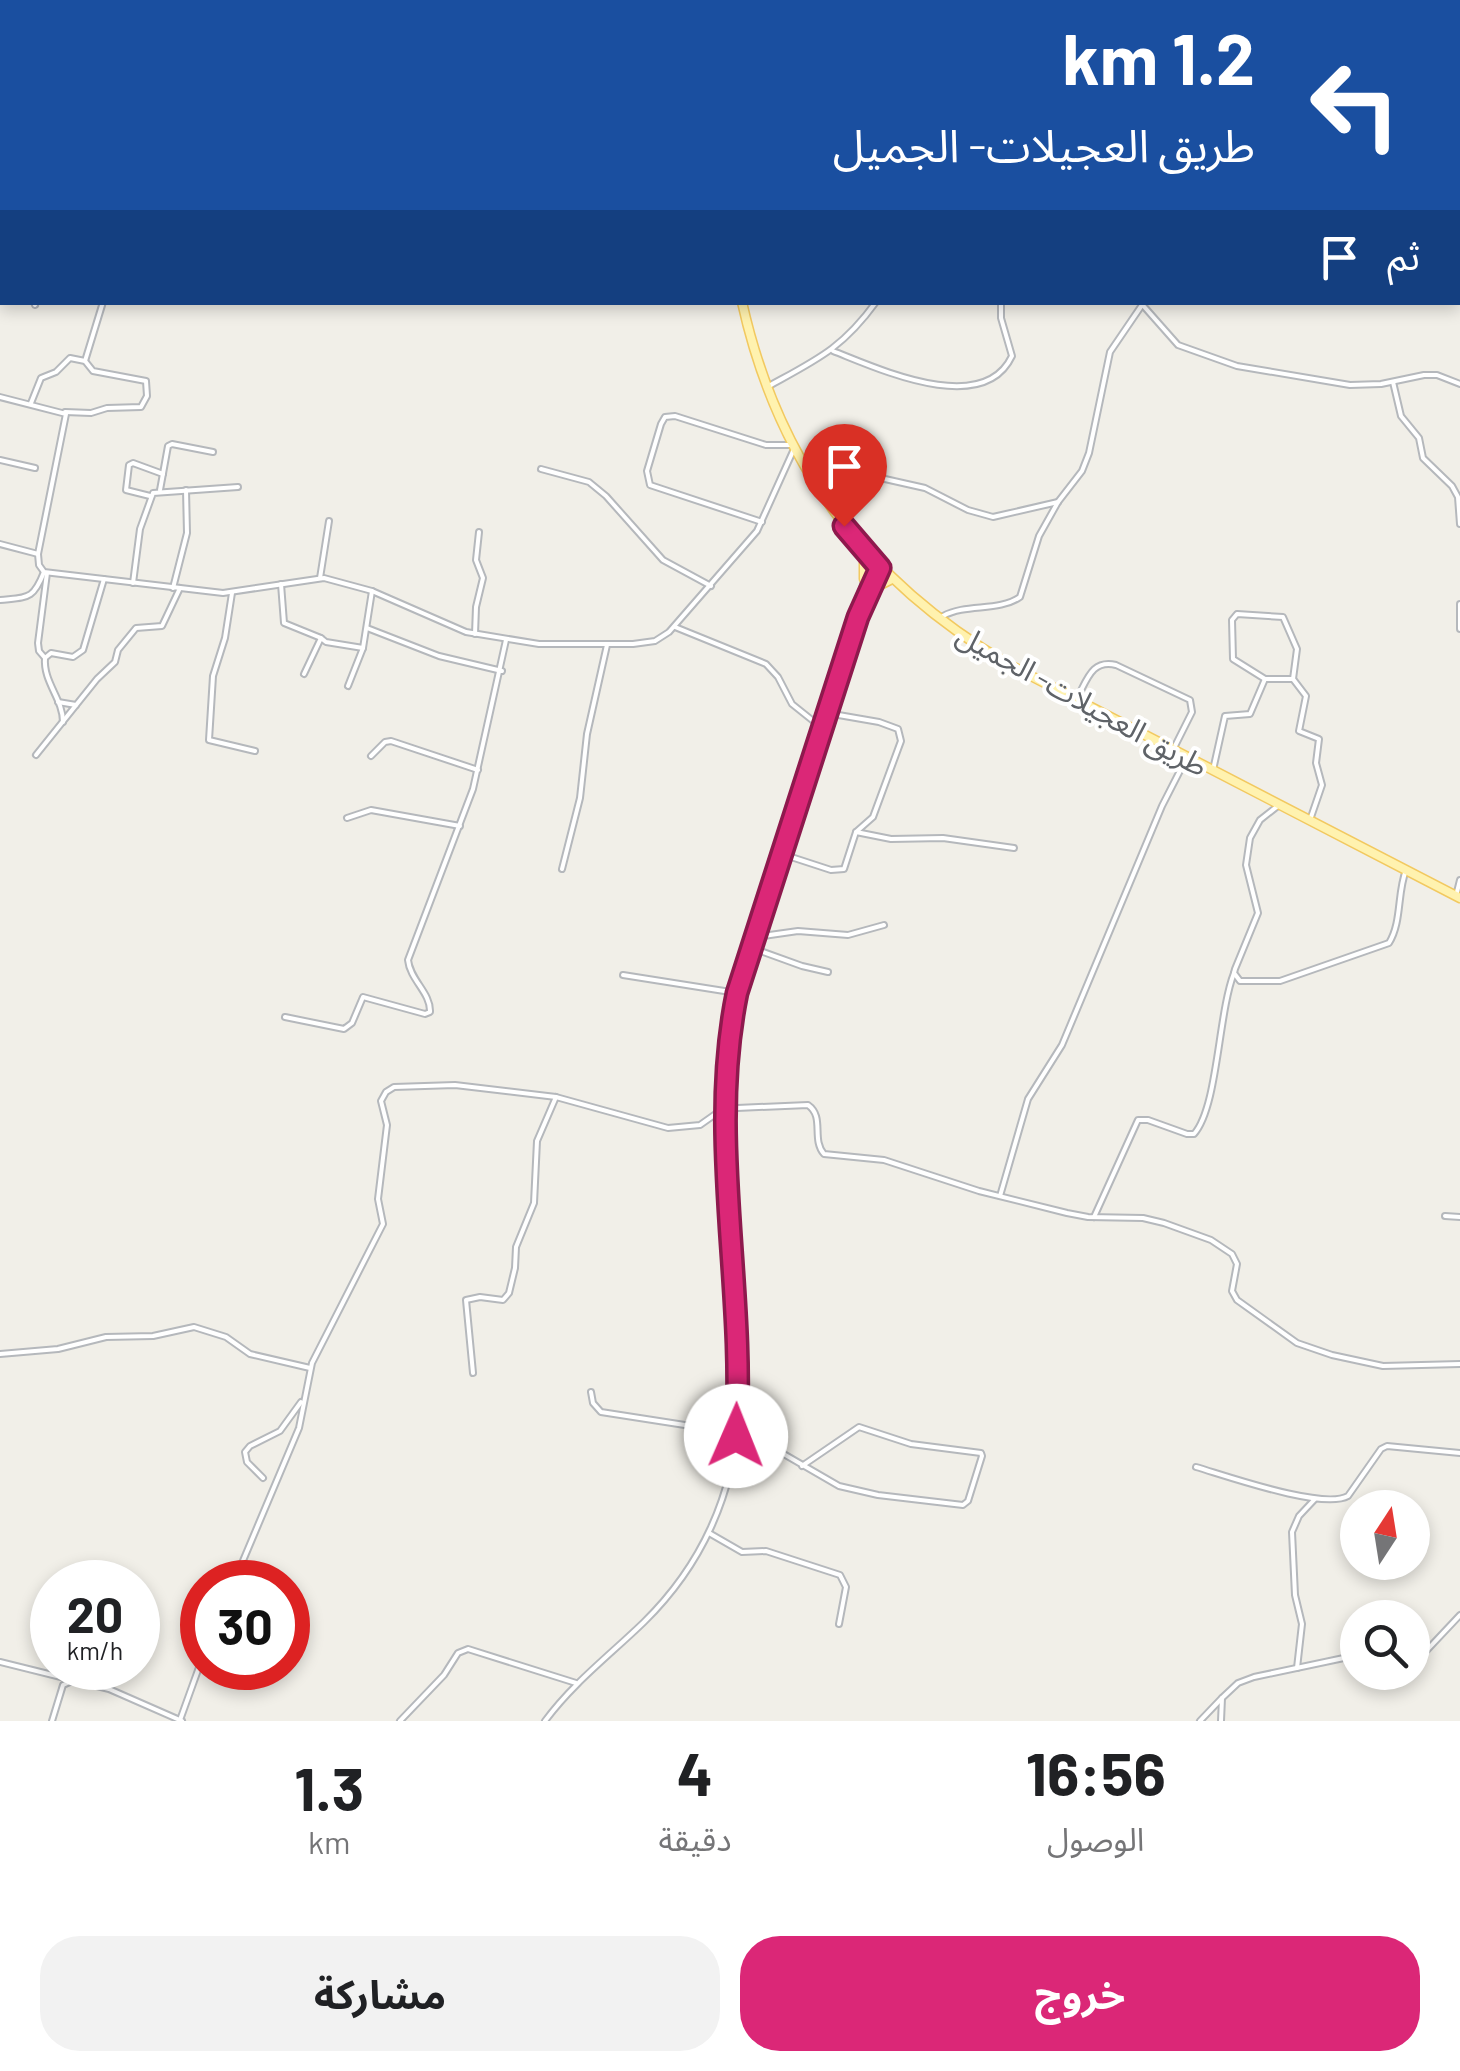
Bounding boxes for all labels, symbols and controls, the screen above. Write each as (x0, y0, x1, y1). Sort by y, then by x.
text: 1.2 km (1062, 15, 1255, 99)
icon: left (1290, 40, 1420, 170)
text: طريق العجيلات- الجميل (833, 117, 1255, 171)
icon: arrive (1312, 230, 1367, 285)
text: ثم (1387, 232, 1420, 278)
pin (802, 424, 887, 527)
icon: arrive (817, 439, 872, 494)
street label: طريق العجيلات- الجميل (950, 615, 1215, 785)
position arrow (684, 1384, 788, 1488)
north arrow (1340, 1490, 1430, 1580)
map controls (1340, 1490, 1430, 1690)
speed limit sign: 30 (180, 1560, 310, 1690)
text: 20 (67, 1583, 123, 1643)
button: search (1340, 1600, 1430, 1690)
text: km/h (67, 1635, 123, 1665)
text: 4 (677, 1736, 713, 1808)
text: 16:56 (1026, 1736, 1166, 1808)
text: 1.3 (294, 1751, 364, 1823)
text: دقيقة (659, 1819, 731, 1857)
text: الوصول (1047, 1819, 1144, 1857)
text: km (308, 1822, 351, 1860)
button: مشاركة (40, 1936, 720, 2051)
button: خروج (740, 1936, 1420, 2051)

